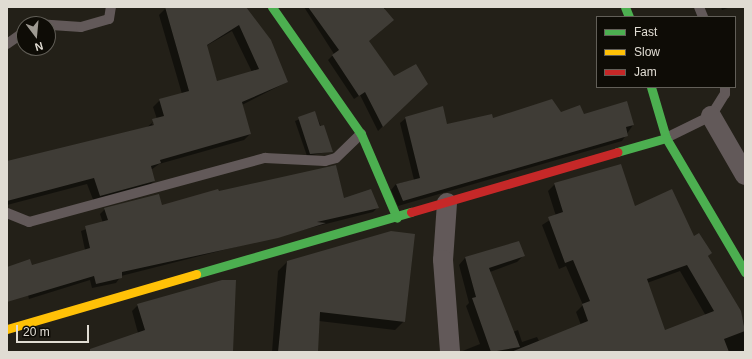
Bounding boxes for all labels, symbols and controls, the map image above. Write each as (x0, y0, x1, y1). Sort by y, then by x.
north arrow (16, 16, 56, 56)
legend (596, 16, 736, 88)
text: Fast (634, 25, 657, 39)
text: N (34, 40, 45, 53)
text: Slow (634, 45, 660, 59)
text: Jam (634, 65, 657, 79)
scale bar (18, 317, 91, 343)
text: 20 m (23, 325, 50, 339)

